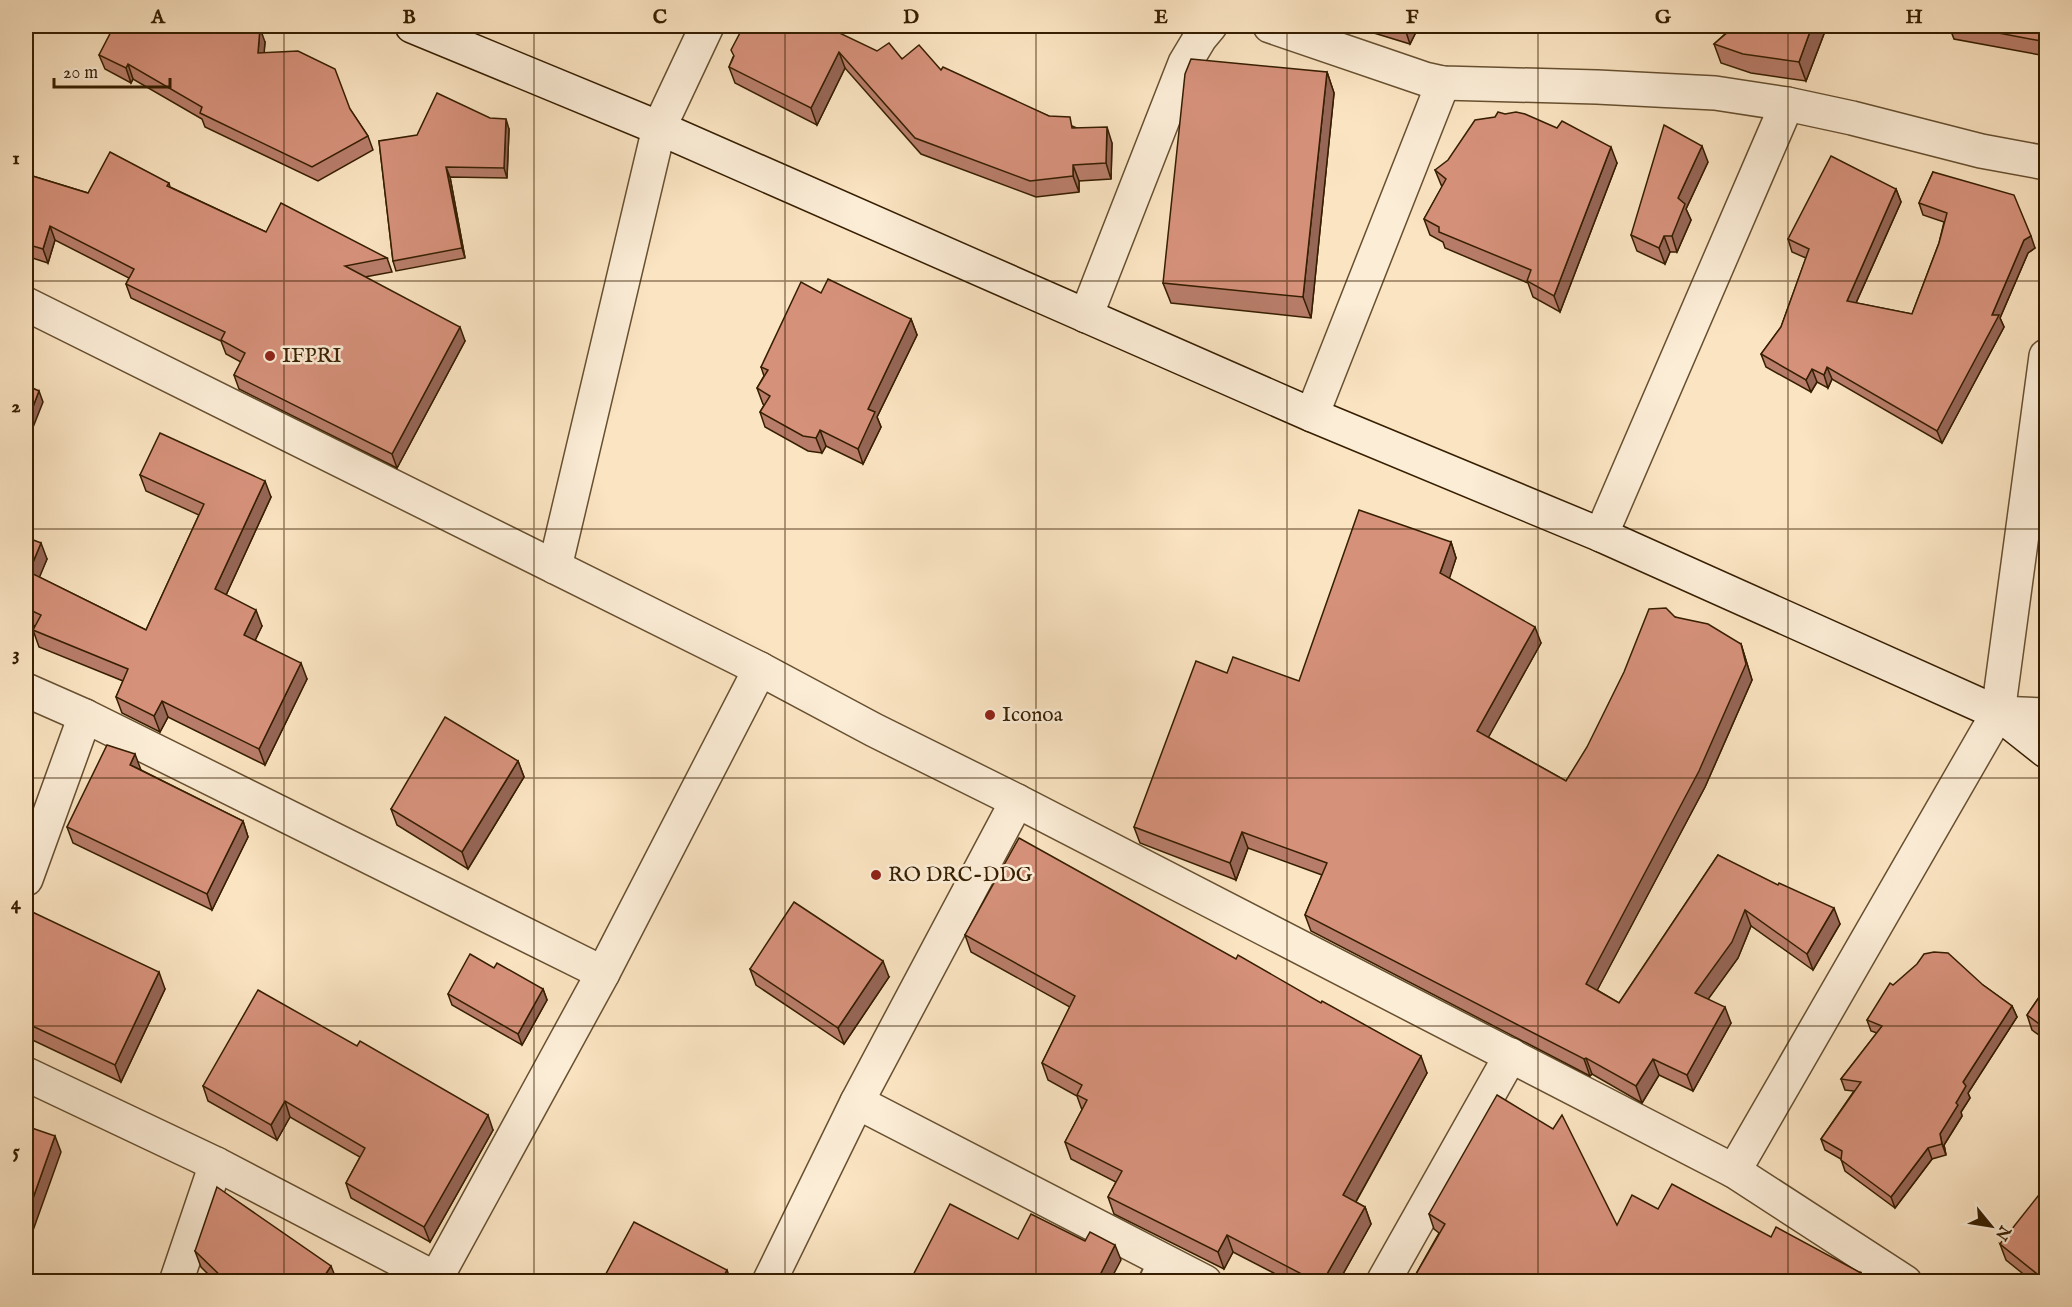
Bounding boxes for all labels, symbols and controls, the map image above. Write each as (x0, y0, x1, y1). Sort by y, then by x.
text: A (150, 5, 166, 30)
text: B (402, 5, 416, 30)
text: C (653, 5, 667, 30)
text: D (903, 5, 919, 30)
text: E (1154, 5, 1168, 30)
text: F (1406, 5, 1419, 30)
text: G (1655, 5, 1672, 30)
text: H (1905, 5, 1923, 30)
scale bar (54, 51, 170, 89)
text: 20 m (63, 62, 98, 85)
text: 1 (12, 146, 20, 171)
place label: IFPRI (282, 343, 341, 370)
marker: IFPRI (263, 349, 277, 363)
text: 2 (11, 394, 21, 419)
text: 3 (12, 642, 20, 667)
place label: Iconoa (1002, 702, 1064, 729)
marker: Iconoa (983, 708, 997, 722)
place label: RO DRC-DDG (888, 862, 1033, 889)
marker: RO DRC-DDG (869, 868, 883, 882)
text: 4 (11, 891, 22, 916)
text: 5 (12, 1139, 20, 1164)
north arrow (1961, 1196, 2021, 1256)
text: N (1990, 1221, 2015, 1244)

